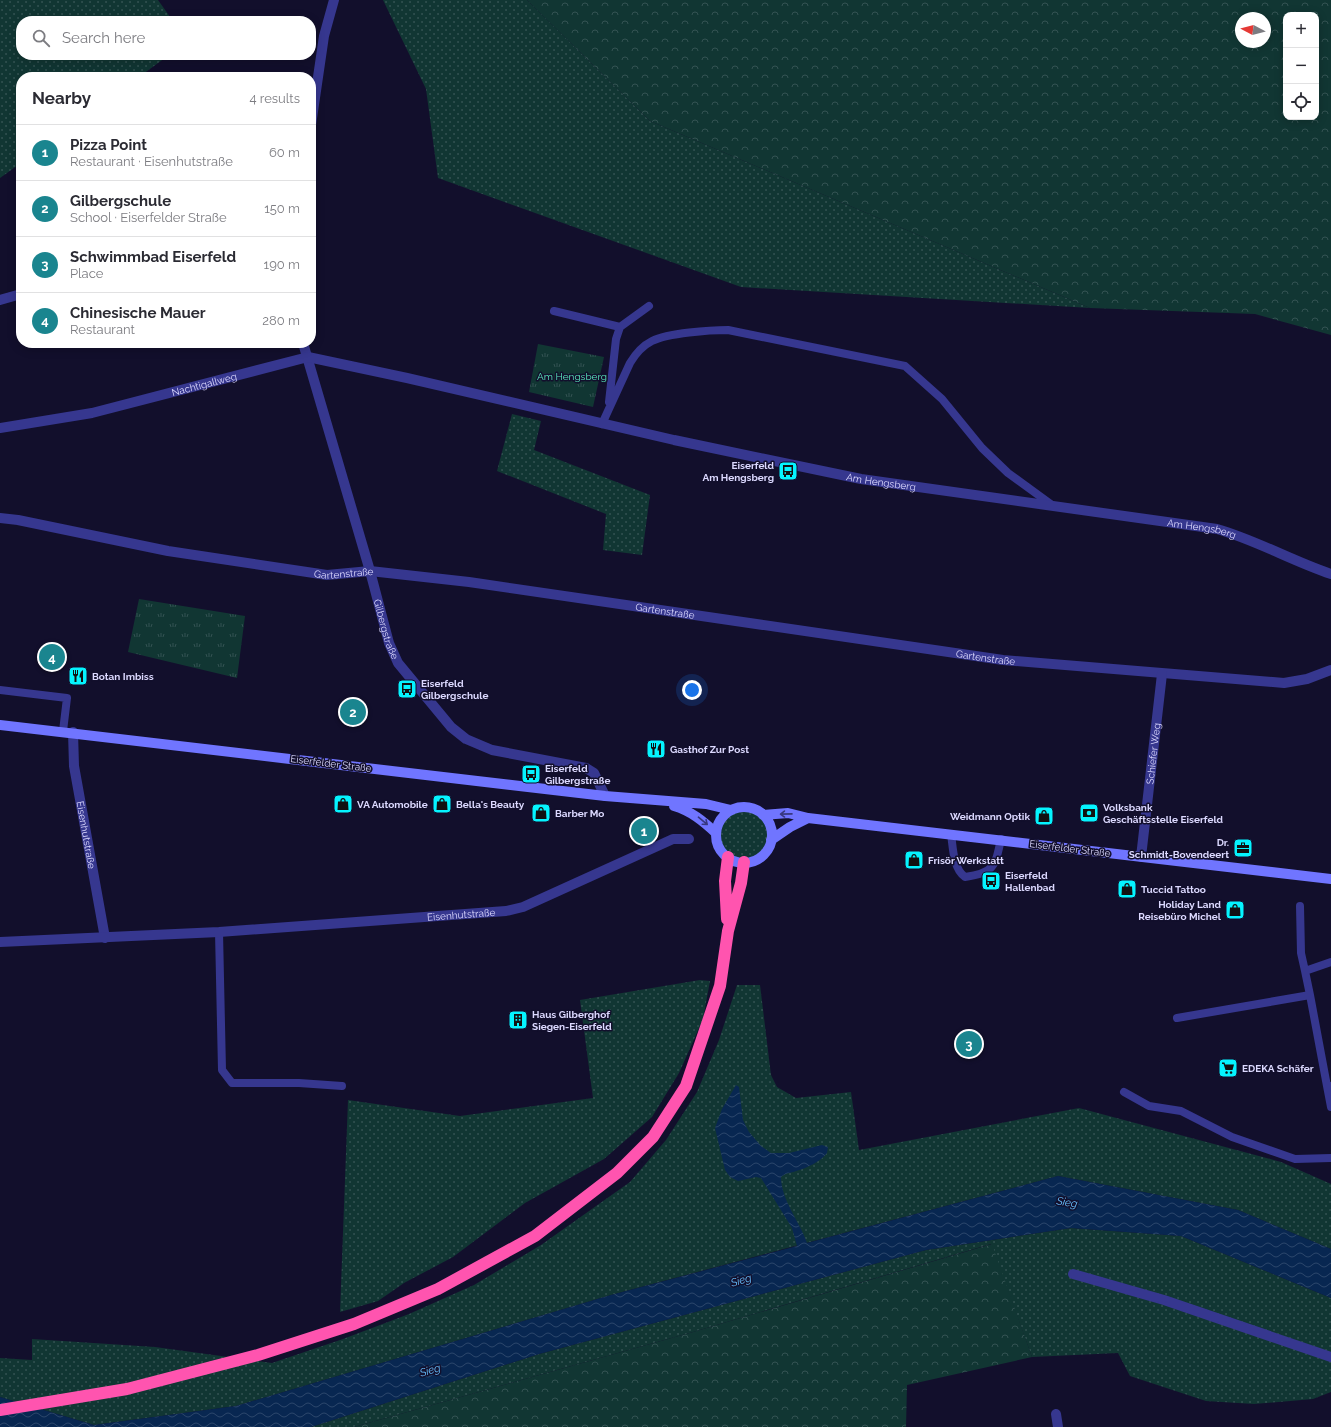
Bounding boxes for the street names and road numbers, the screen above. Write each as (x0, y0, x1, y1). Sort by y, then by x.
street label: Nachtigallweg (170, 371, 238, 398)
street label: Am Hengsberg (845, 471, 917, 493)
street label: Am Hengsberg (1166, 517, 1238, 541)
street label: Gartenstraße (313, 566, 374, 581)
street label: Gilbergstraße (372, 598, 401, 661)
street label: Gartenstraße (635, 601, 695, 621)
street label: Gartenstraße (955, 648, 1016, 667)
street label: Schiefer Weg (1144, 722, 1162, 785)
street label: Eiserfelder Straße (290, 753, 372, 774)
street label: Eisenhutstraße (74, 800, 97, 870)
street label: Eiserfelder Straße (1029, 838, 1111, 859)
street label: Eisenhutstraße (427, 907, 496, 923)

